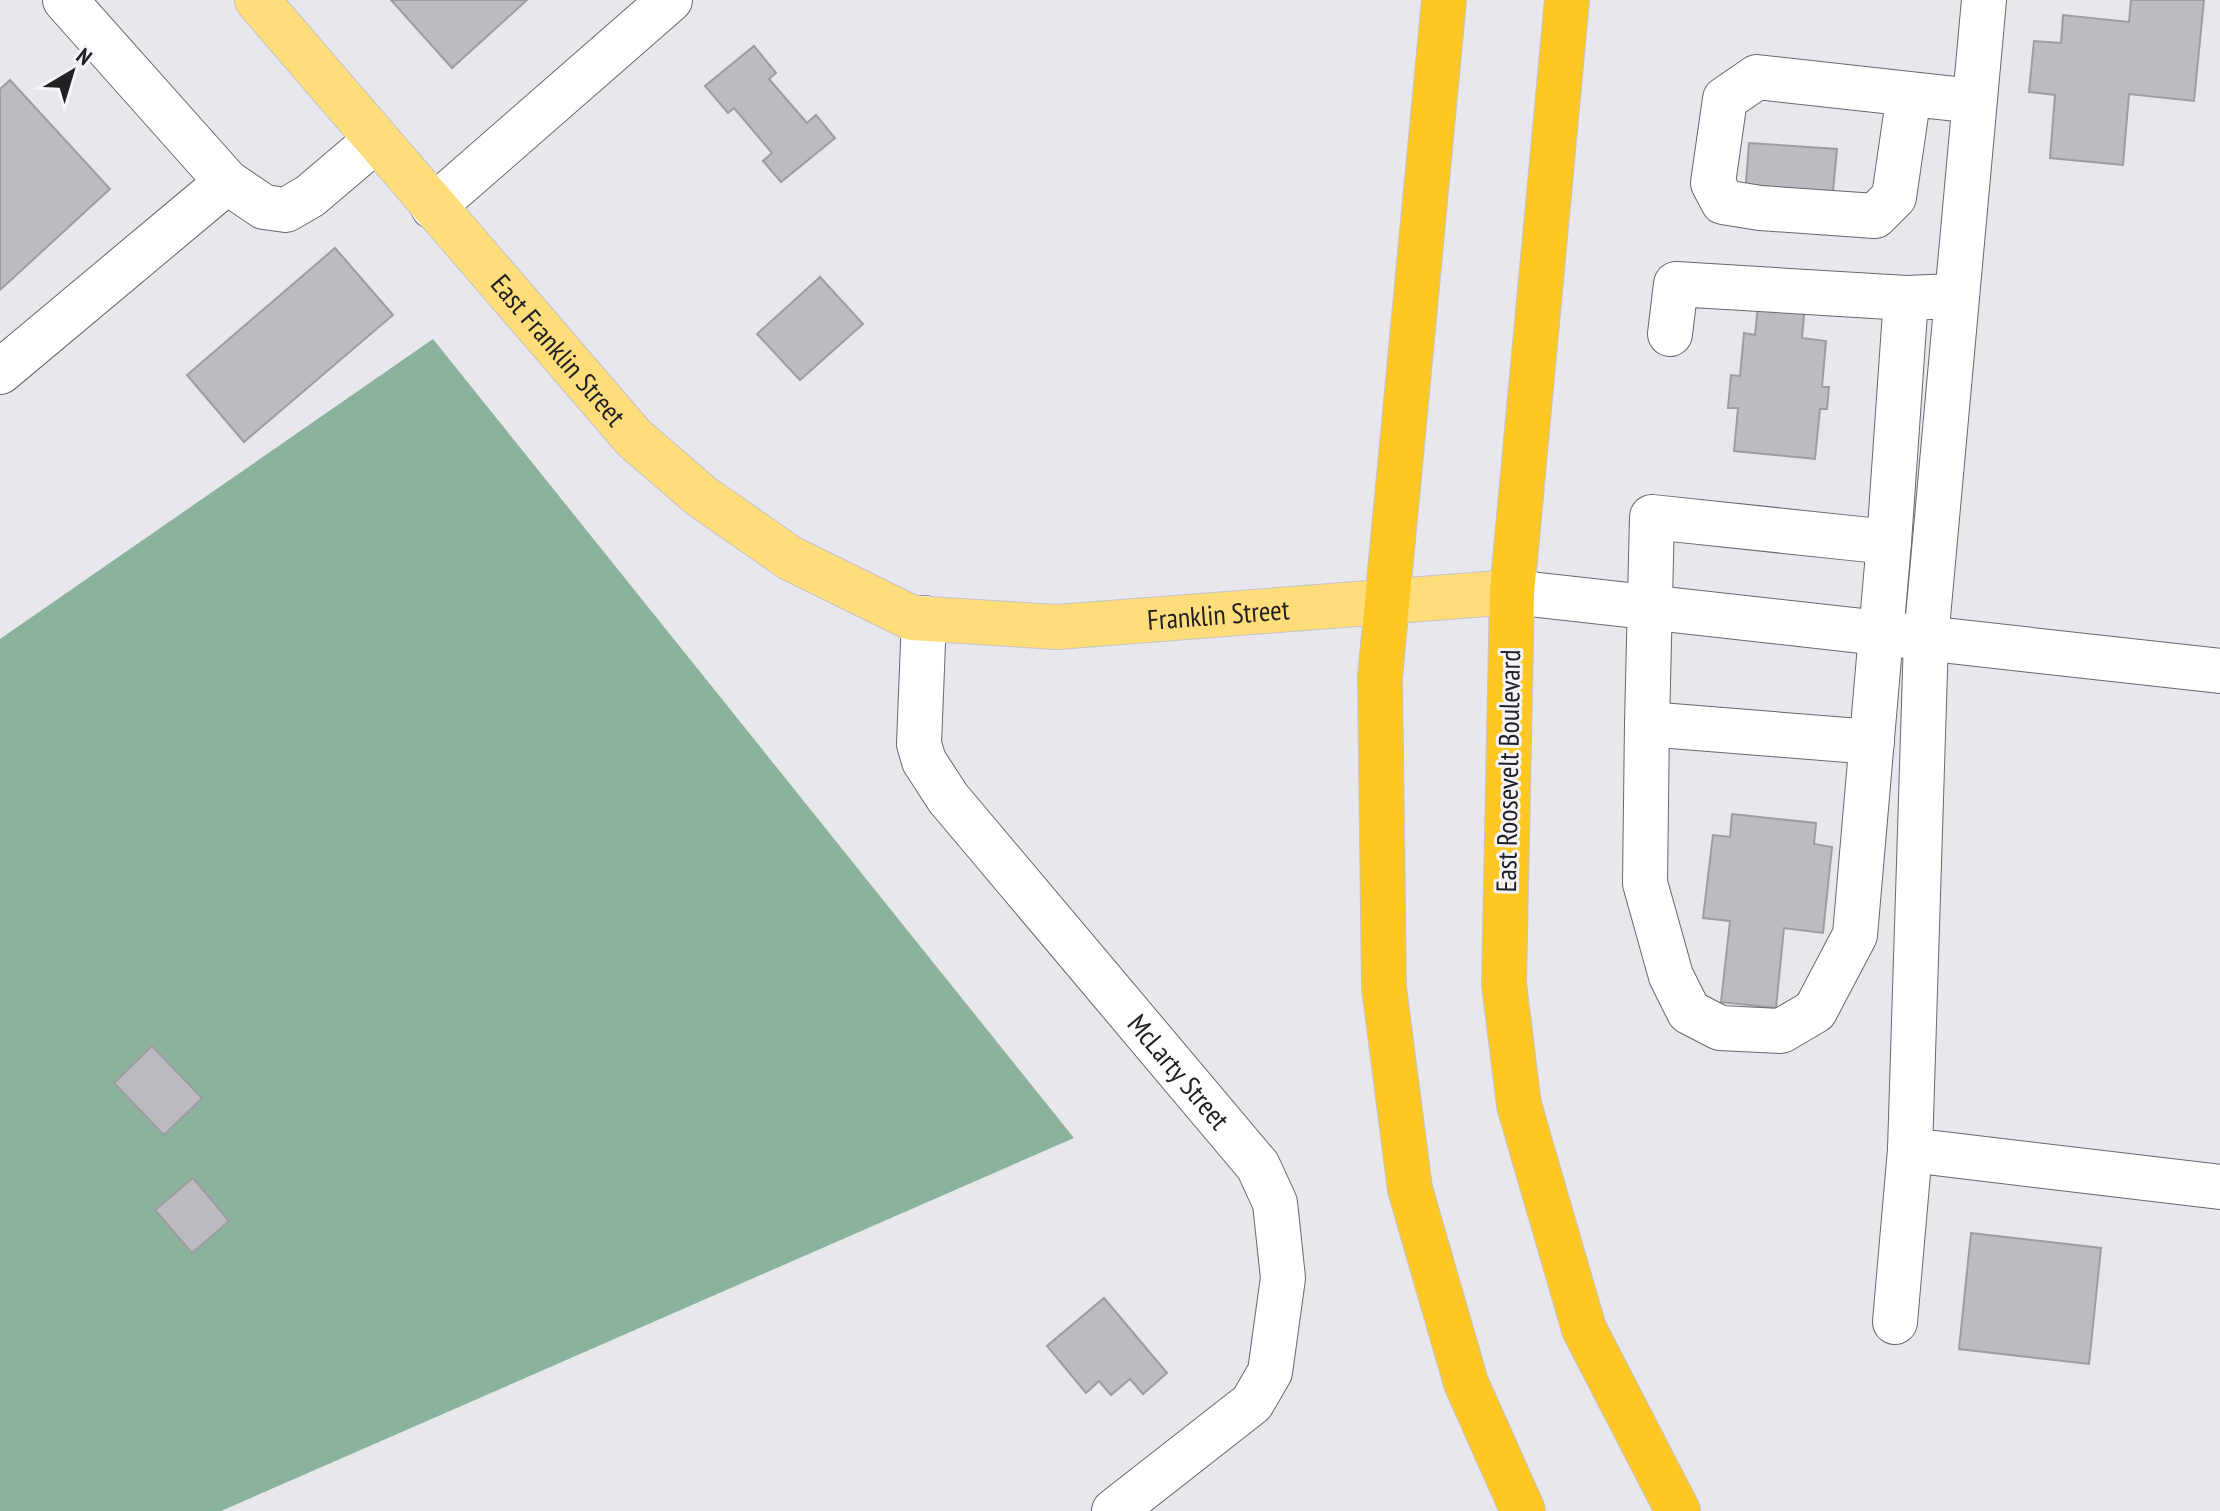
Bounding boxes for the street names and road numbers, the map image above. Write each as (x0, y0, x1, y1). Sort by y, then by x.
street label: East Franklin Street (483, 266, 635, 434)
street label: Franklin Street (1146, 590, 1291, 638)
street label: East Roosevelt Boulevard (1487, 649, 1528, 893)
street label: McLarty Street (1120, 1006, 1238, 1137)

